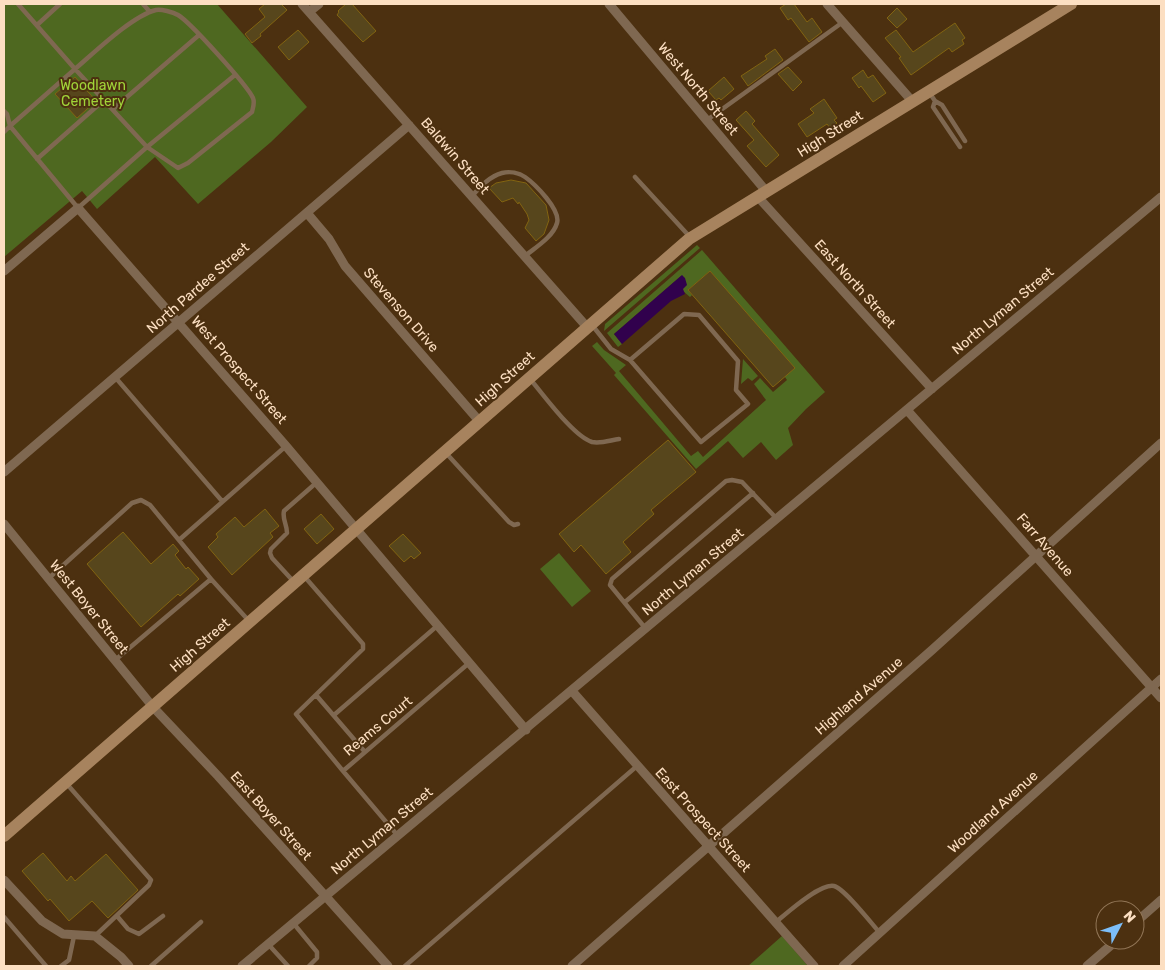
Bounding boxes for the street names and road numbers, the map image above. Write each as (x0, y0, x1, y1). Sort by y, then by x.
street label: West North Street (654, 39, 742, 139)
street label: High Street (794, 107, 866, 161)
street label: Baldwin Street (417, 114, 493, 198)
street label: East North Street (811, 236, 900, 332)
street label: North Pardee Street (143, 239, 253, 337)
street label: North Lyman Street (949, 263, 1058, 358)
street label: Stevenson Drive (360, 264, 442, 356)
street label: West Prospect Street (188, 313, 291, 428)
street label: High Street (472, 348, 539, 410)
street label: Farr Avenue (1013, 510, 1077, 580)
street label: North Lyman Street (639, 524, 748, 619)
street label: West Boyer Street (46, 557, 132, 658)
street label: High Street (166, 614, 234, 676)
street label: Highland Avenue (812, 653, 906, 739)
street label: Reams Court (340, 692, 416, 760)
street label: East Prospect Street (652, 764, 755, 876)
street label: Woodland Avenue (944, 767, 1042, 857)
street label: East Boyer Street (227, 768, 316, 864)
street label: North Lyman Street (328, 783, 437, 878)

